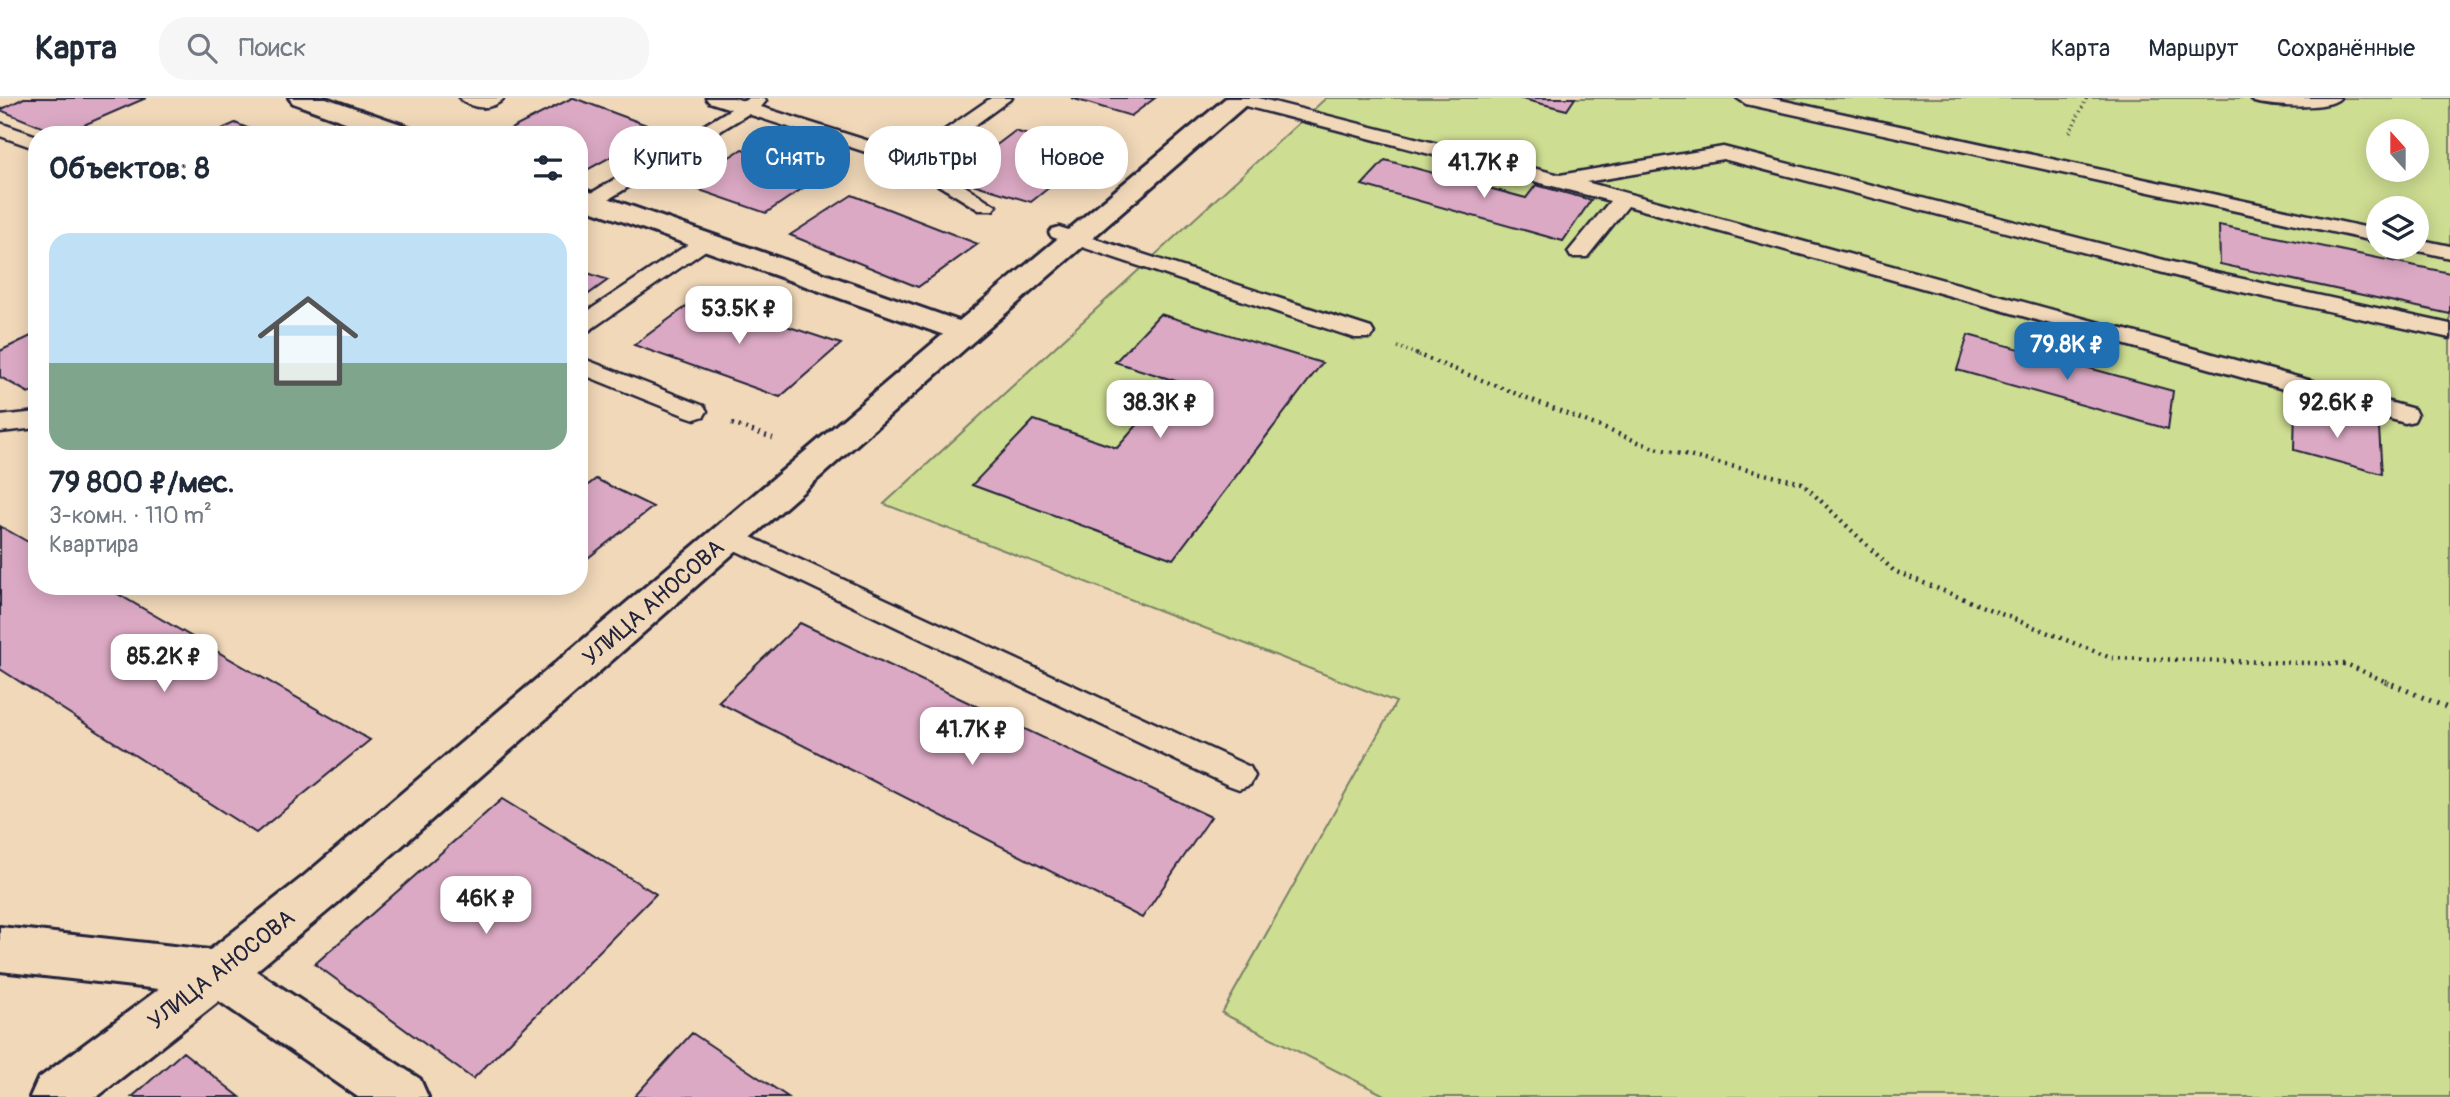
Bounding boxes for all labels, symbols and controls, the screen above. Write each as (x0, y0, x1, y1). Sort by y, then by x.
search box (159, 17, 649, 80)
text: Карта (35, 28, 117, 69)
icon: search (183, 29, 221, 67)
text: Поиск (239, 32, 307, 64)
text: Карта (2051, 34, 2110, 63)
text: Маршрут (2148, 34, 2239, 63)
text: Сохранённые (2277, 34, 2415, 63)
north arrow (2366, 119, 2429, 182)
map controls (2366, 119, 2429, 259)
chip: Купить (609, 126, 727, 189)
chip: Снять (741, 126, 850, 189)
chip: Фильтры (864, 126, 1001, 189)
chip: Новое (1015, 126, 1128, 189)
pin: 41.7K ₽ (1419, 140, 1549, 200)
text: 41.7K ₽ (1448, 148, 1520, 177)
icon: filters (529, 149, 567, 187)
text: Объектов: 8 (49, 150, 210, 187)
button: layers (2366, 196, 2429, 259)
icon: home (245, 278, 371, 404)
pin: 53.5K ₽ (674, 286, 804, 346)
text: 53.5K ₽ (701, 294, 777, 323)
pin: 79.8K ₽ (2002, 322, 2132, 382)
text: 79.8K ₽ (2030, 330, 2104, 359)
pin: 38.3K ₽ (1095, 380, 1225, 440)
pin: 92.6K ₽ (2272, 380, 2402, 440)
text: 38.3K ₽ (1123, 388, 1197, 417)
text: 92.6K ₽ (2299, 388, 2375, 417)
text: 79 800 ₽/мес. (49, 464, 235, 501)
text: 3-комн. · 110 m² (49, 501, 212, 530)
text: Квартира (49, 530, 138, 559)
street label: УЛИЦА АНОСОВА (576, 533, 730, 672)
pin: 85.2K ₽ (99, 634, 229, 694)
text: 85.2K ₽ (127, 642, 201, 671)
pin: 41.7K ₽ (907, 708, 1037, 767)
text: 41.7K ₽ (936, 715, 1008, 744)
pin: 46K ₽ (437, 876, 535, 936)
text: 46K ₽ (456, 884, 516, 913)
street label: УЛИЦА АНОСОВА (142, 903, 301, 1036)

